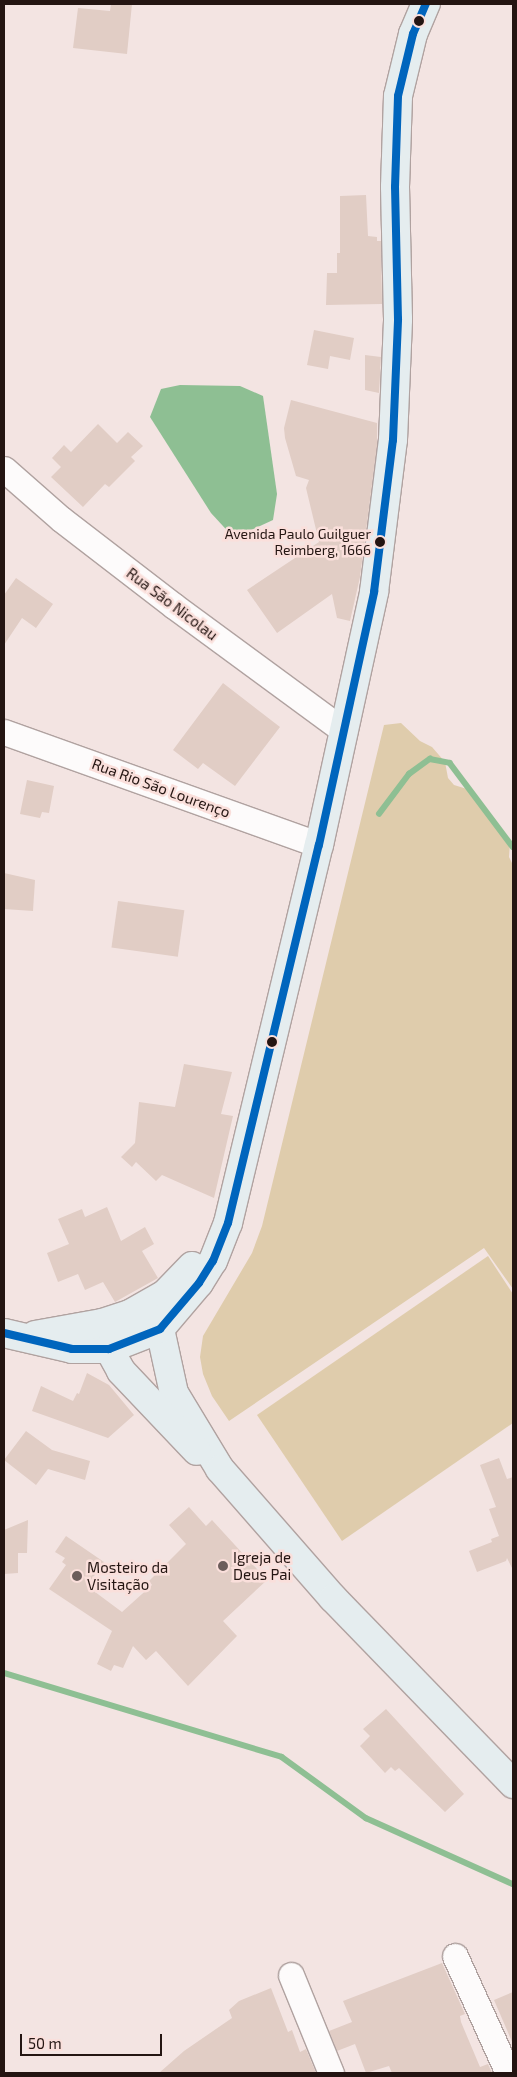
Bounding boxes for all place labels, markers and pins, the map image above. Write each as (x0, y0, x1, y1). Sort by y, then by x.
unlabelled marker (414, 16, 424, 26)
place label: Avenida Paulo Guilguer Reimberg, 1666 (225, 526, 371, 558)
marker: Avenida Paulo Guilguer Reimberg, 1666 (375, 537, 385, 547)
unlabelled marker (267, 1037, 277, 1047)
place label: Igreja de Deus Pai (233, 1548, 291, 1583)
place label: Mosteiro da Visitação (87, 1558, 168, 1593)
marker: Igreja de Deus Pai (217, 1560, 229, 1572)
marker: Mosteiro da Visitação (71, 1570, 83, 1582)

